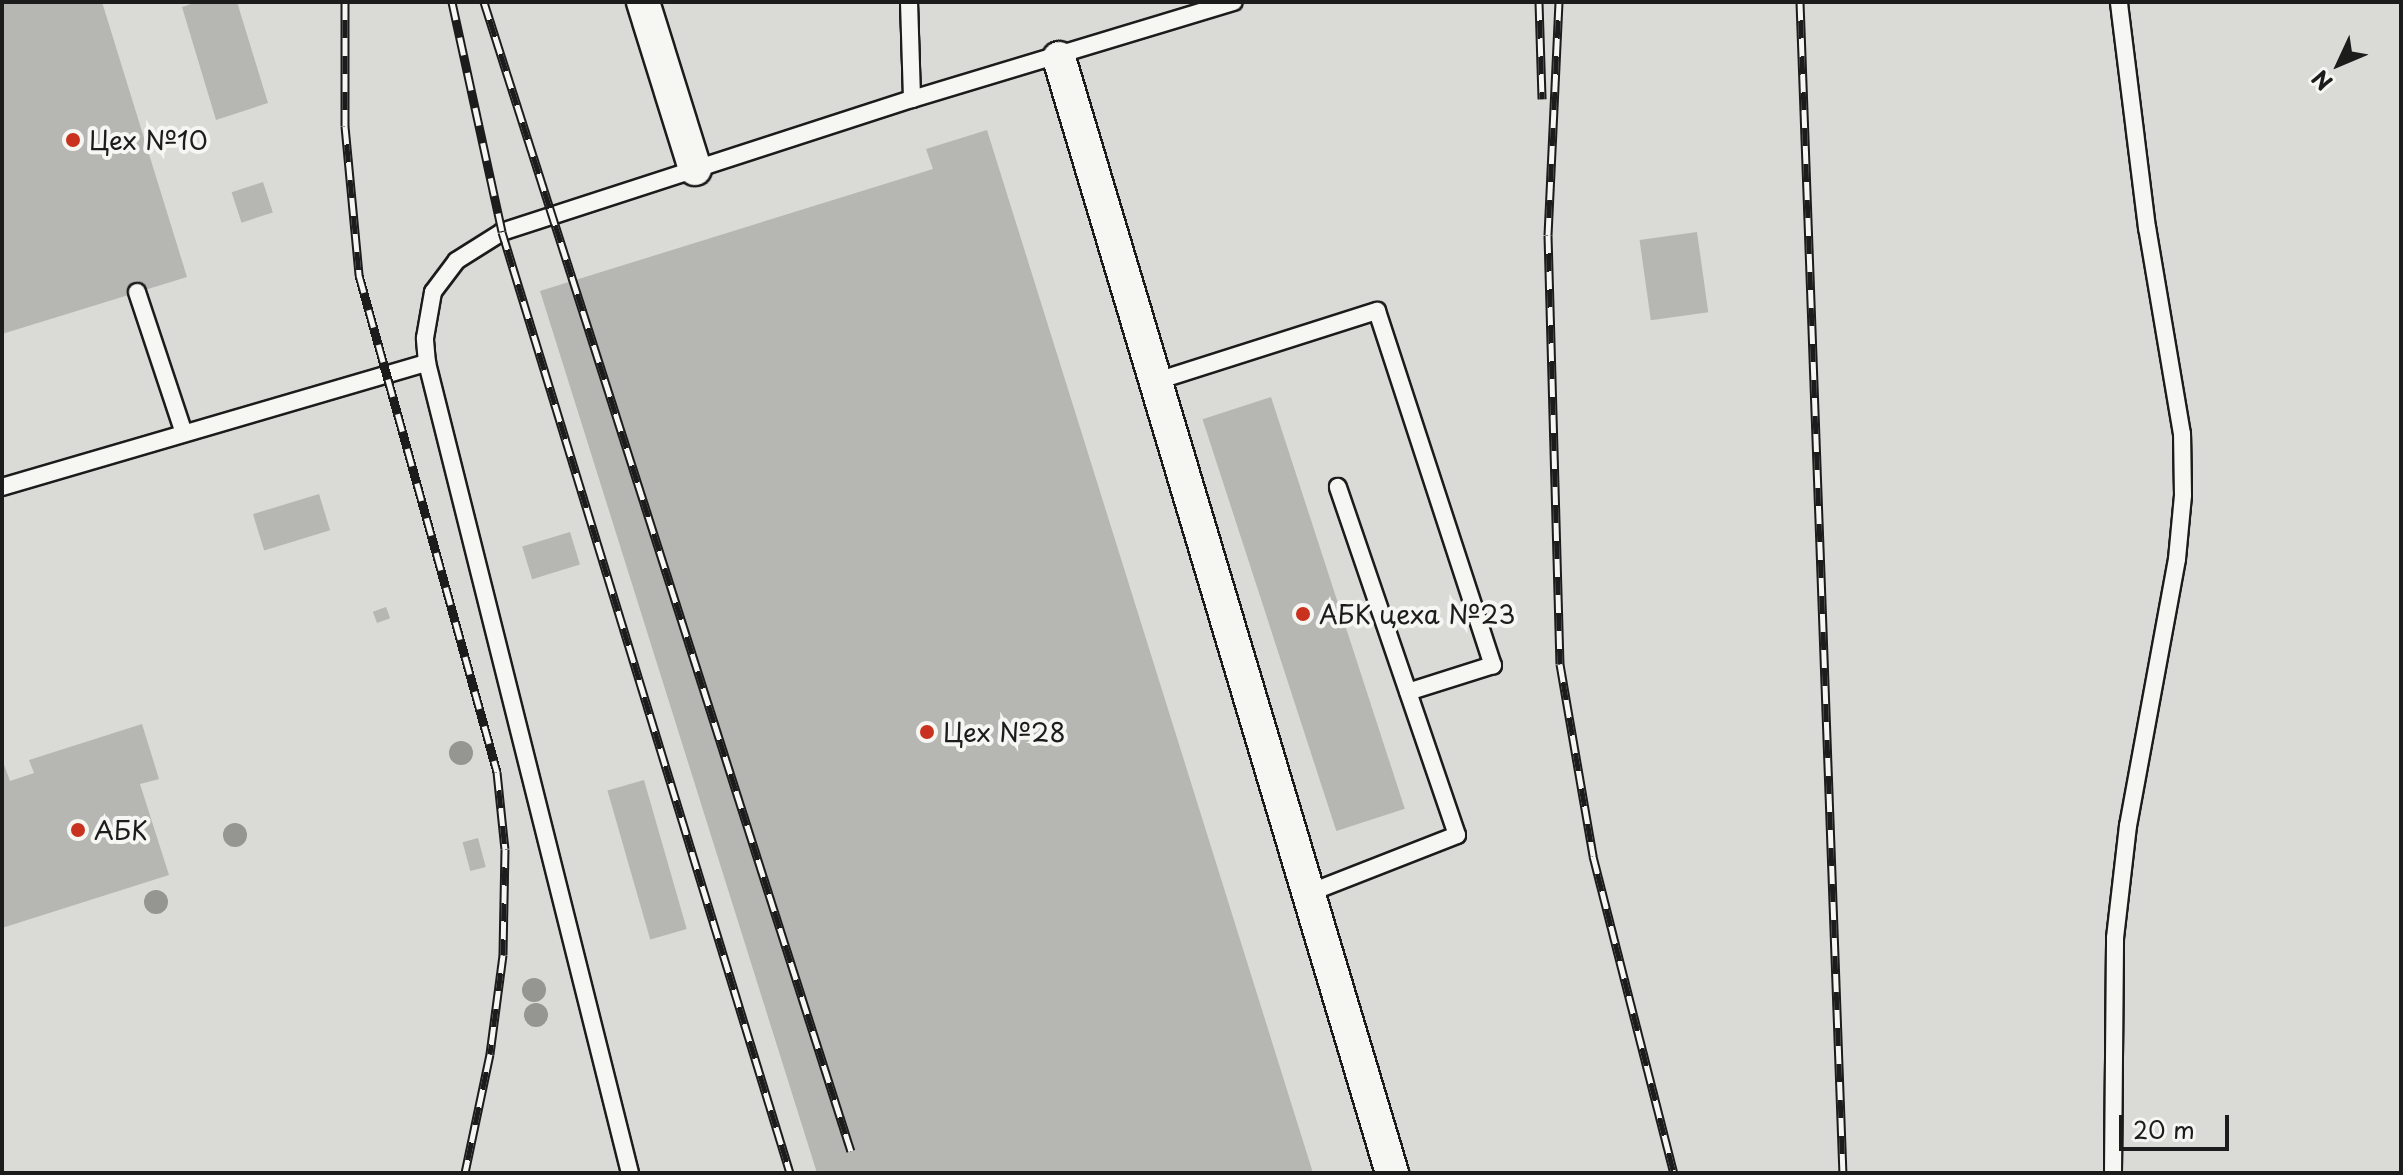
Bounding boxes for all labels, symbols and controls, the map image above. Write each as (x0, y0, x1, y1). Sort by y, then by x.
north arrow (2299, 24, 2379, 104)
text: N (2303, 63, 2339, 99)
place label: Цех №10 (89, 124, 209, 156)
marker: Цех №10 (64, 131, 82, 149)
place label: АБК цеха №23 (1319, 598, 1517, 630)
marker: АБК цеха №23 (1294, 605, 1312, 623)
place label: Цех №28 (943, 716, 1067, 748)
marker: Цех №28 (918, 723, 936, 741)
place label: АБК (94, 814, 148, 846)
marker: АБК (69, 821, 87, 839)
scale bar (2123, 1099, 2233, 1149)
text: 20 m (2133, 1111, 2195, 1147)

